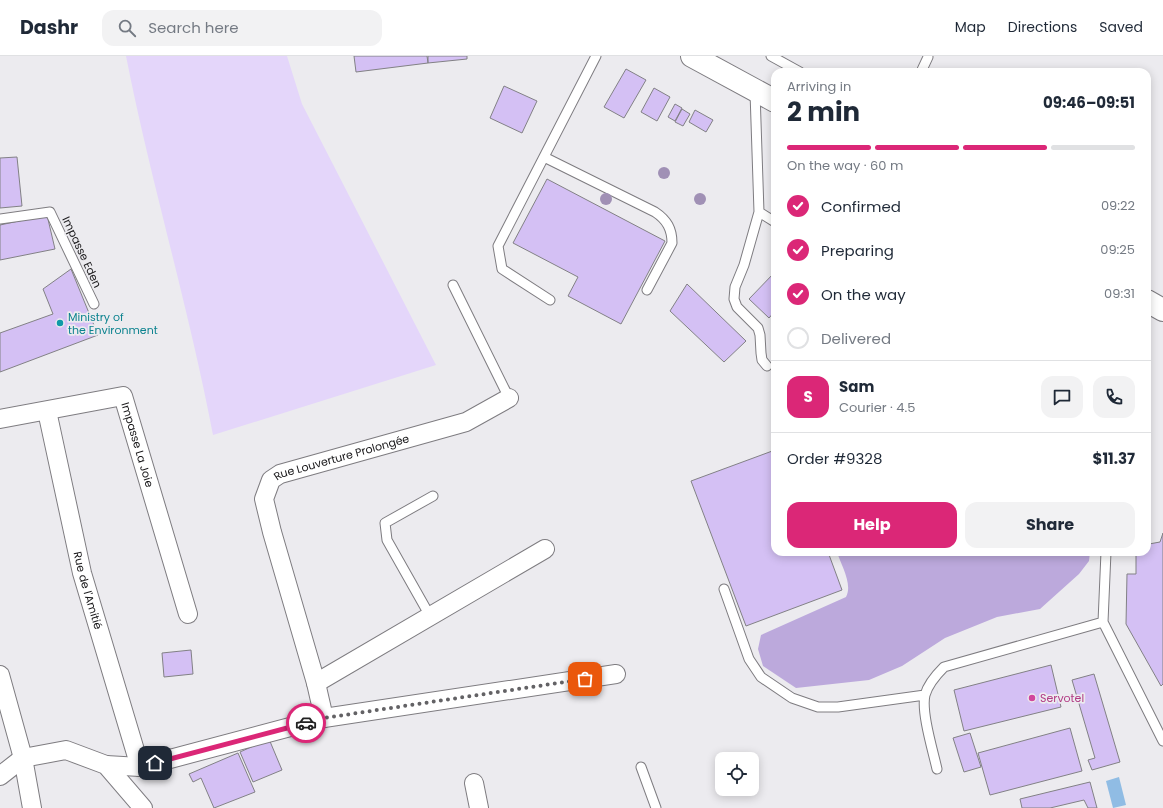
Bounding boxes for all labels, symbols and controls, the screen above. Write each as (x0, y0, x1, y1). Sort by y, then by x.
search box (102, 10, 382, 46)
text: Dashr (20, 14, 78, 41)
icon: search (116, 17, 138, 39)
text: Search here (148, 17, 239, 38)
text: Map (955, 17, 986, 37)
text: Directions (1008, 17, 1077, 37)
text: Saved (1099, 17, 1143, 37)
text: Arriving in (787, 77, 851, 96)
text: 09:46–09:51 (1043, 92, 1135, 113)
text: 2 min (787, 94, 860, 130)
text: On the way · 60 m (787, 156, 903, 175)
icon: check (787, 195, 809, 217)
text: Confirmed (821, 196, 901, 217)
text: 09:22 (1101, 196, 1135, 215)
street label: Impasse Eden (58, 214, 106, 290)
icon: check (787, 239, 809, 261)
text: Preparing (821, 240, 894, 261)
text: 09:25 (1100, 240, 1135, 259)
icon: check (787, 283, 809, 305)
text: On the way (821, 284, 906, 305)
text: 09:31 (1104, 284, 1135, 303)
place label: Ministry of the Environment (68, 309, 158, 338)
marker: Ministry of the Environment (55, 318, 65, 328)
text: Delivered (821, 328, 891, 349)
text: Sam (839, 376, 874, 397)
button: chat (1041, 376, 1083, 418)
button: phone (1093, 376, 1135, 418)
text: S (803, 386, 813, 407)
text: Courier · 4.5 (839, 398, 915, 417)
street label: Impasse La Joie (117, 400, 158, 489)
street label: Rue Louverture Prolongée (270, 430, 411, 484)
text: Order #9328 (787, 448, 882, 469)
text: $11.37 (1093, 448, 1135, 469)
button: Help (787, 502, 957, 548)
button: Share (965, 502, 1135, 548)
street label: Rue de l'Amitié (70, 550, 106, 631)
pin (568, 662, 602, 696)
icon: bag (574, 668, 596, 690)
place label: Servotel (1040, 690, 1084, 706)
marker: Servotel (1027, 693, 1037, 703)
courier (286, 703, 326, 743)
icon: car (295, 712, 317, 734)
pin (138, 746, 172, 780)
icon: home (144, 752, 166, 774)
map controls (715, 752, 759, 796)
button: locate (715, 752, 759, 796)

